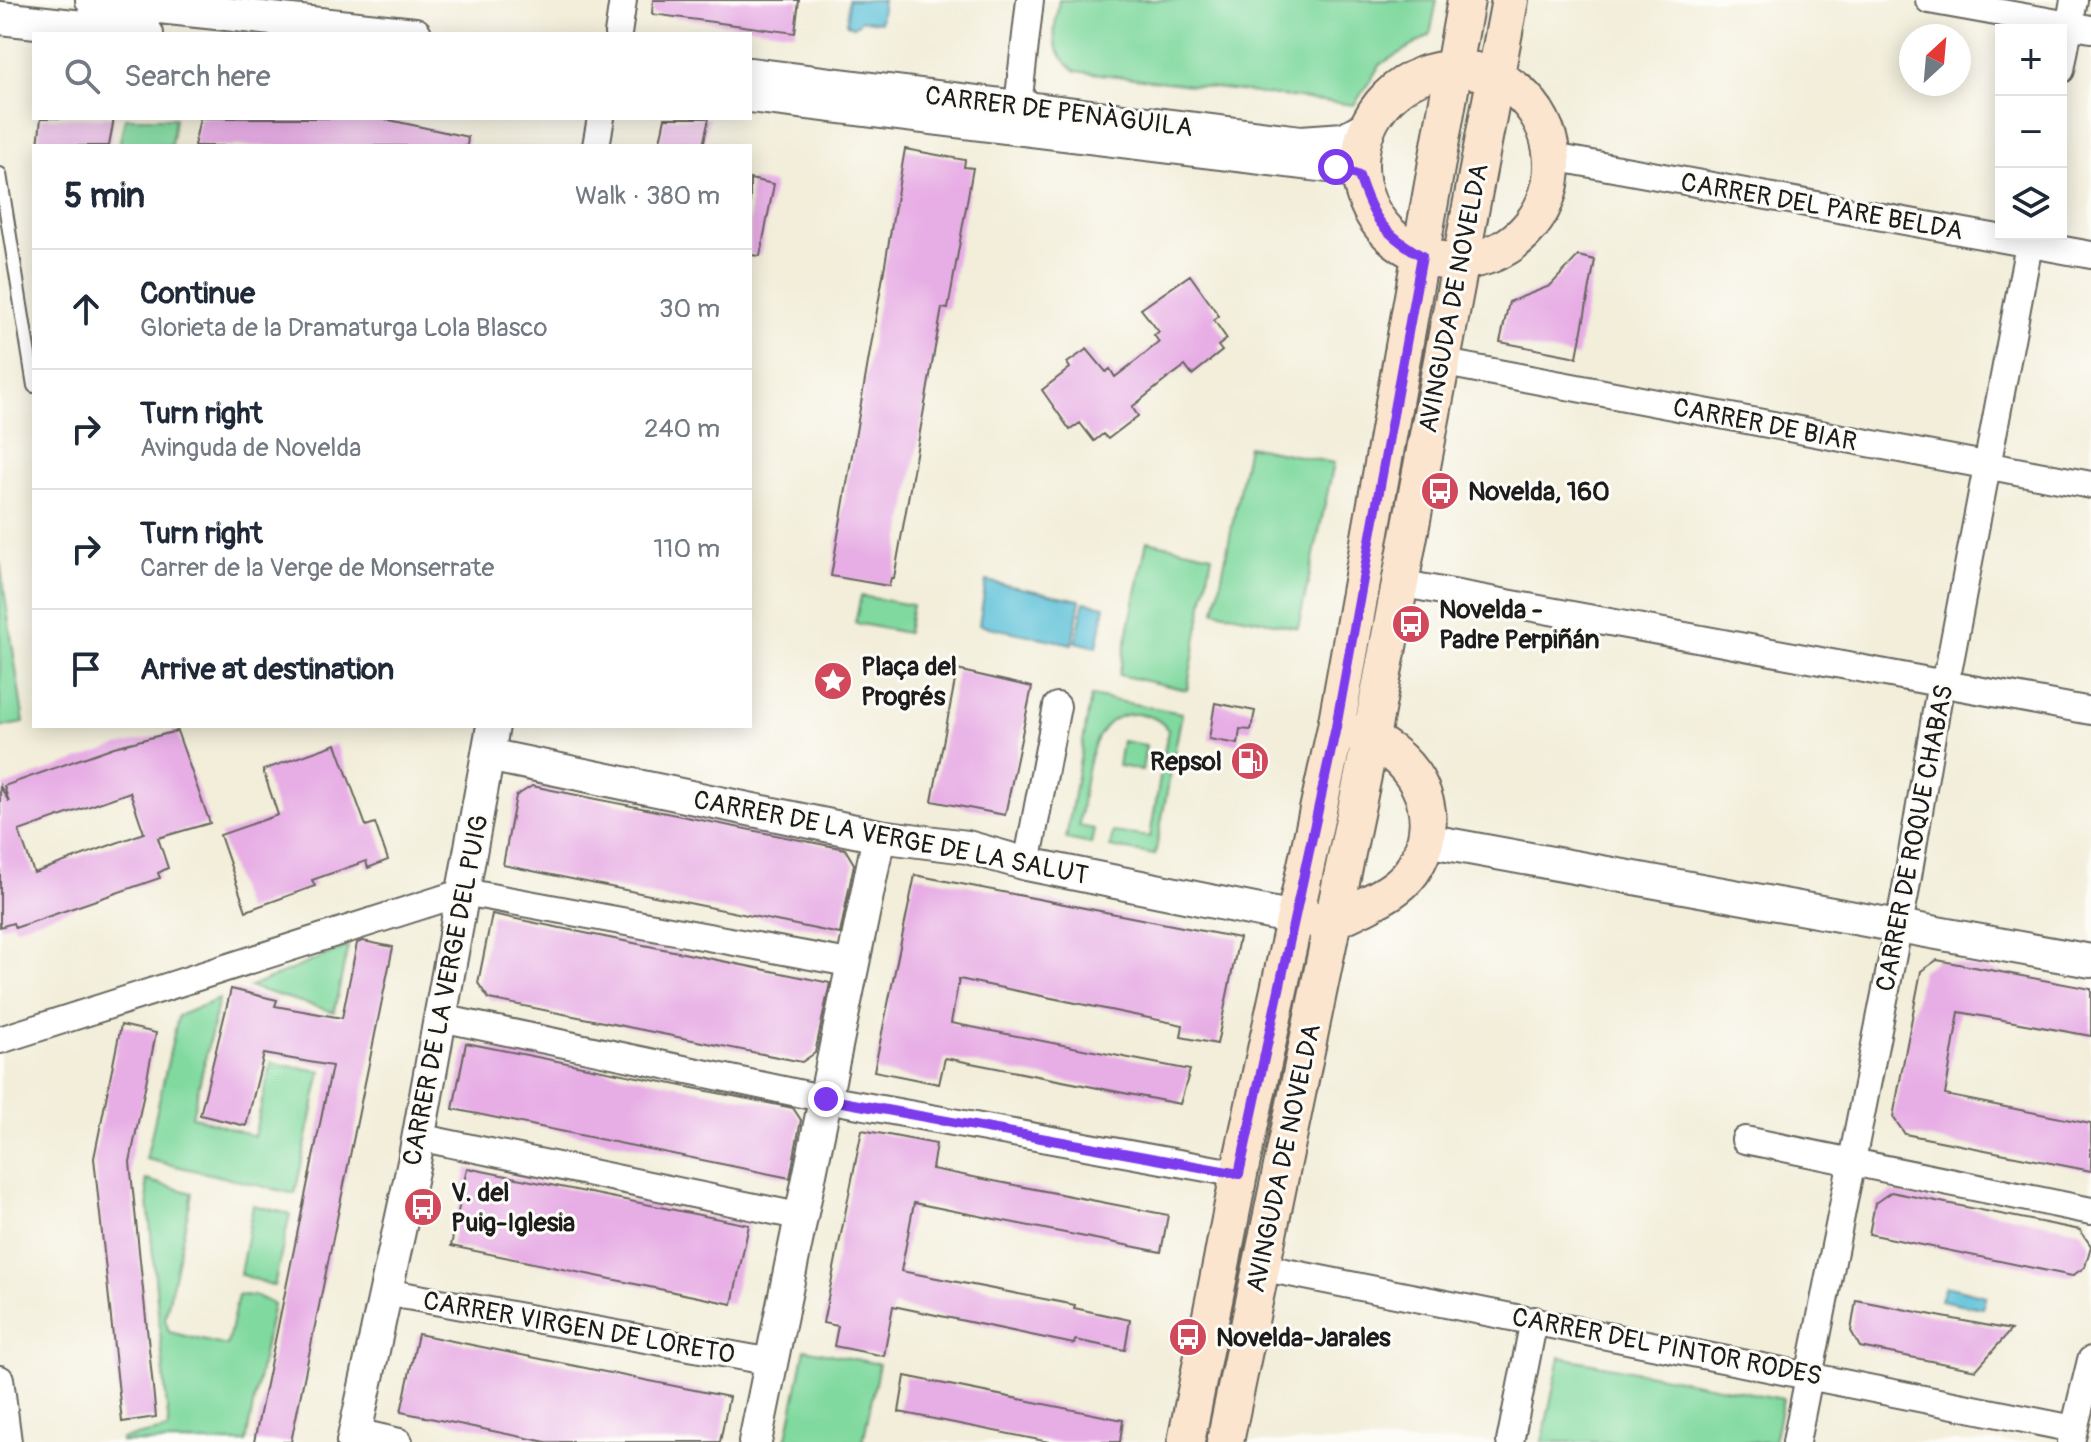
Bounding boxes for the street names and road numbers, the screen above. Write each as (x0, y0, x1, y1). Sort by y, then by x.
street label: CARRER DE PENÀGUILA (923, 80, 1195, 144)
street label: AVINGUDA DE NOVELDA (1412, 161, 1496, 436)
street label: CARRER DEL PARE BELDA (1678, 166, 1966, 248)
street label: CARRER DE BIAR (1670, 391, 1859, 458)
street label: CARRER DE ROQUE CHABAS (1870, 682, 1960, 994)
street label: CARRER DE LA VERGE DE LA SALUT (691, 784, 1091, 892)
street label: CARRER DE LA VERGE DEL PUIG (396, 812, 496, 1168)
street label: AVINGUDA DE NOVELDA (1240, 1021, 1328, 1295)
street label: CARRER VIRGEN DE LORETO (421, 1285, 737, 1371)
street label: CARRER DEL PINTOR RODES (1509, 1301, 1824, 1393)

